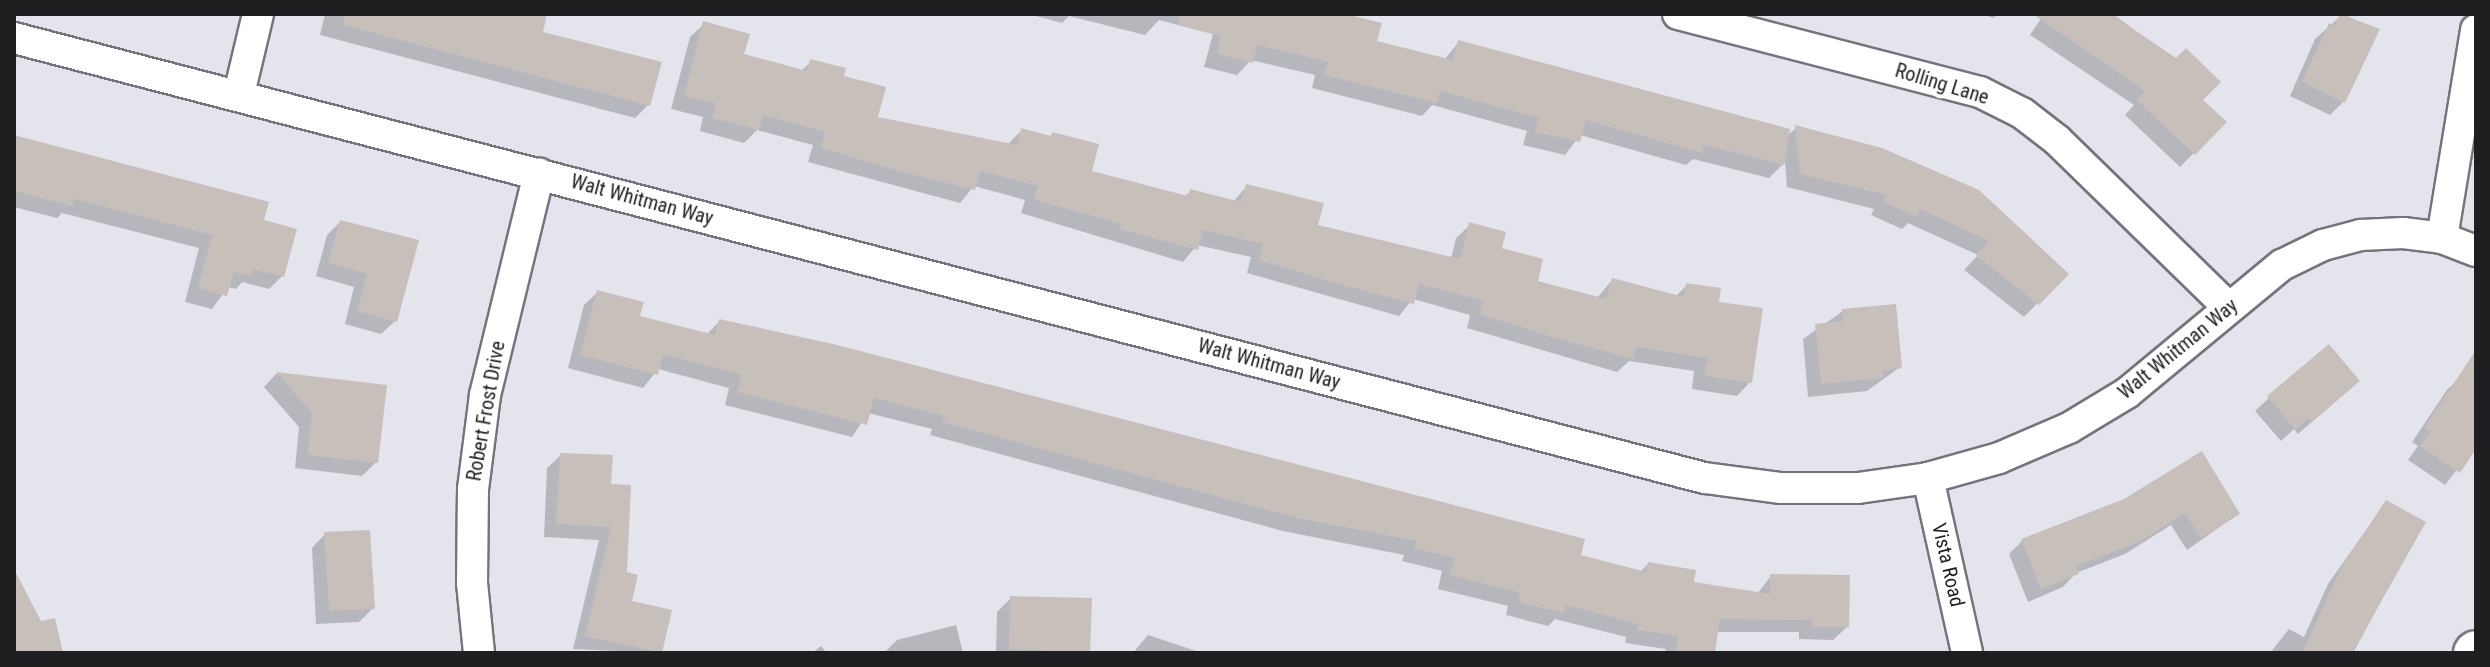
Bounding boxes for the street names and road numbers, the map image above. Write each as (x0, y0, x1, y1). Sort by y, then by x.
street label: Rolling Lane (1892, 58, 1992, 110)
street label: Walt Whitman Way (568, 169, 716, 231)
street label: Walt Whitman Way (2113, 294, 2243, 404)
street label: Walt Whitman Way (1195, 333, 1343, 395)
street label: Robert Frost Drive (462, 339, 510, 483)
street label: Vista Road (1927, 521, 1969, 609)

